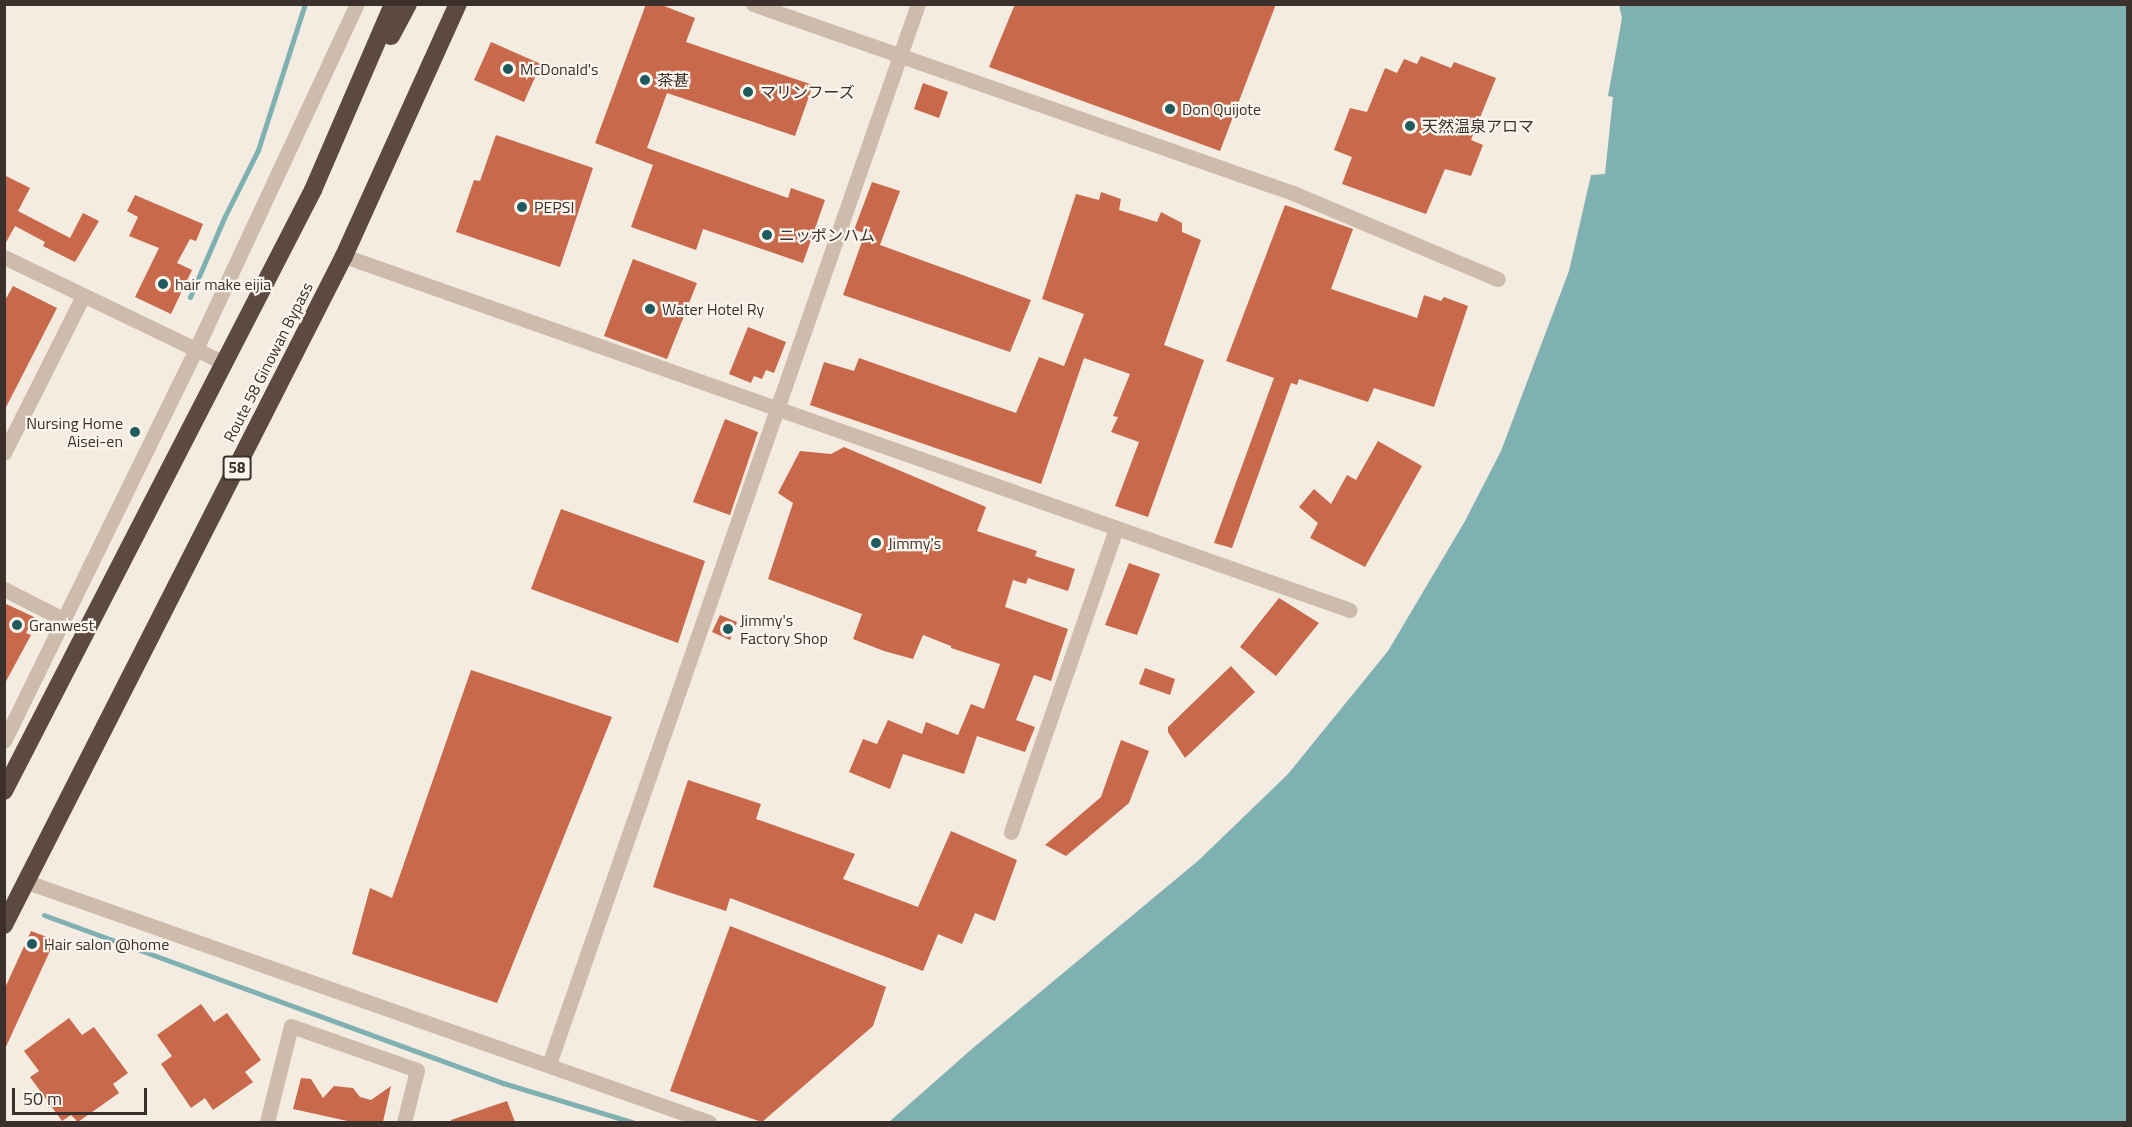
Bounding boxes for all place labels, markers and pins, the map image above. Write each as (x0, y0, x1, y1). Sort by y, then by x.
place label: McDonald's (520, 59, 599, 79)
marker: McDonald's (501, 62, 515, 76)
place label: 茶甚 (657, 70, 689, 90)
marker: 茶甚 (638, 73, 652, 87)
place label: マリンフーズ (760, 82, 856, 102)
marker: マリンフーズ (741, 85, 755, 99)
place label: Don Quijote (1182, 99, 1261, 119)
marker: Don Quijote (1163, 102, 1177, 116)
place label: 天然温泉アロマ (1422, 116, 1534, 136)
marker: 天然温泉アロマ (1403, 119, 1417, 133)
place label: PEPSI (534, 197, 574, 217)
marker: PEPSI (515, 200, 529, 214)
place label: ニッポンハム (779, 225, 875, 245)
marker: ニッポンハム (760, 228, 774, 242)
place label: hair make eijia (175, 274, 271, 294)
marker: hair make eijia (156, 277, 170, 291)
place label: Water Hotel Ry (662, 299, 764, 319)
marker: Water Hotel Ry (643, 302, 657, 316)
place label: Nursing Home Aisei-en (26, 413, 123, 451)
marker: Nursing Home Aisei-en (128, 425, 142, 439)
place label: Jimmy's (888, 533, 941, 553)
marker: Jimmy's (869, 536, 883, 550)
place label: Jimmy's Factory Shop (740, 610, 828, 648)
place label: Granwest (29, 615, 94, 635)
marker: Granwest (10, 618, 24, 632)
marker: Jimmy's Factory Shop (721, 622, 735, 636)
place label: Hair salon @home (44, 934, 169, 954)
marker: Hair salon @home (25, 937, 39, 951)

